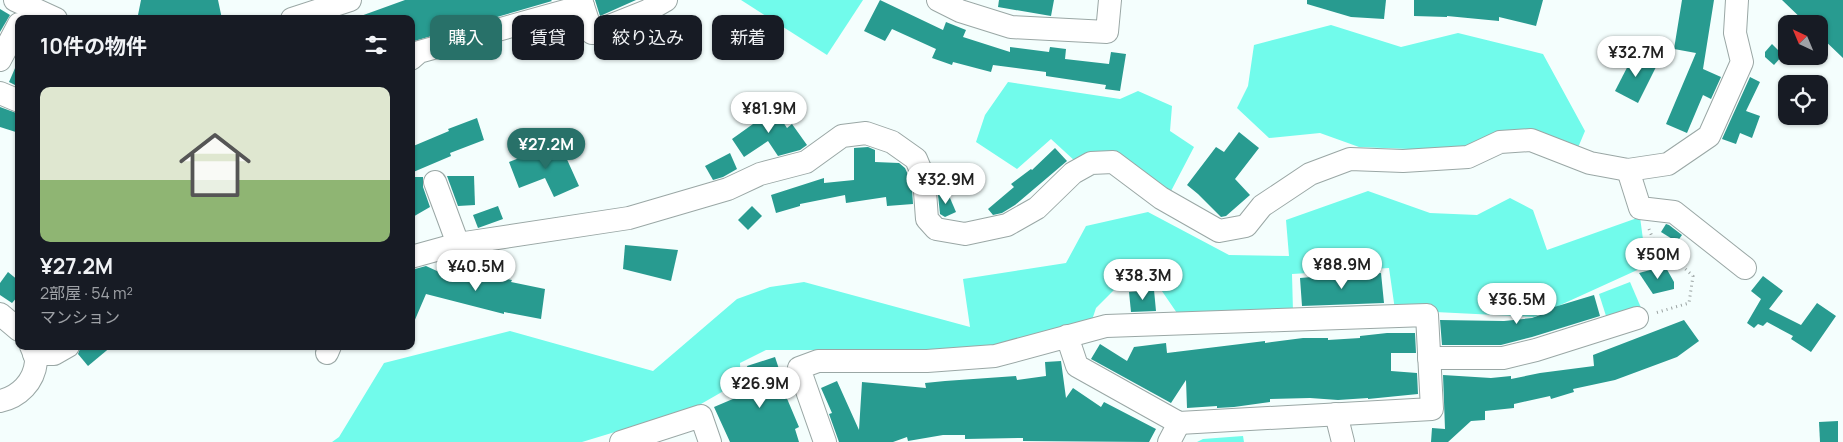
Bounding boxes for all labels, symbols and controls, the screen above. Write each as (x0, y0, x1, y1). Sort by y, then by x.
chip: 購入 (430, 15, 502, 60)
chip: 賃貸 (512, 15, 584, 60)
chip: 絞り込み (594, 15, 702, 60)
chip: 新着 (712, 15, 784, 60)
north arrow (1778, 15, 1828, 65)
map controls (1778, 15, 1828, 125)
icon: filters (362, 31, 390, 59)
text: 10件の物件 (40, 32, 147, 60)
pin: ¥32.7M (1595, 36, 1677, 78)
text: ¥32.7M (1608, 41, 1664, 63)
button: locate (1778, 75, 1828, 125)
pin: ¥81.9M (728, 92, 810, 134)
text: ¥81.9M (742, 97, 796, 119)
icon: home (170, 120, 260, 210)
pin: ¥27.2M (505, 128, 587, 170)
text: ¥27.2M (518, 133, 574, 155)
pin: ¥32.9M (905, 162, 987, 205)
text: ¥32.9M (917, 168, 975, 190)
pin: ¥50M (1628, 238, 1688, 280)
text: ¥50M (1636, 243, 1680, 265)
pin: ¥88.9M (1301, 248, 1383, 290)
pin: ¥40.5M (435, 250, 517, 292)
text: ¥27.2M (40, 252, 113, 280)
text: ¥88.9M (1313, 253, 1371, 275)
text: ¥40.5M (448, 255, 504, 277)
pin: ¥38.3M (1102, 258, 1184, 301)
text: ¥38.3M (1115, 264, 1171, 286)
text: 2部屋 · 54 m² (40, 282, 133, 304)
pin: ¥36.5M (1476, 282, 1558, 325)
text: ¥36.5M (1489, 288, 1545, 310)
text: マンション (40, 306, 120, 328)
pin: ¥26.9M (719, 366, 801, 409)
text: ¥26.9M (731, 372, 789, 394)

